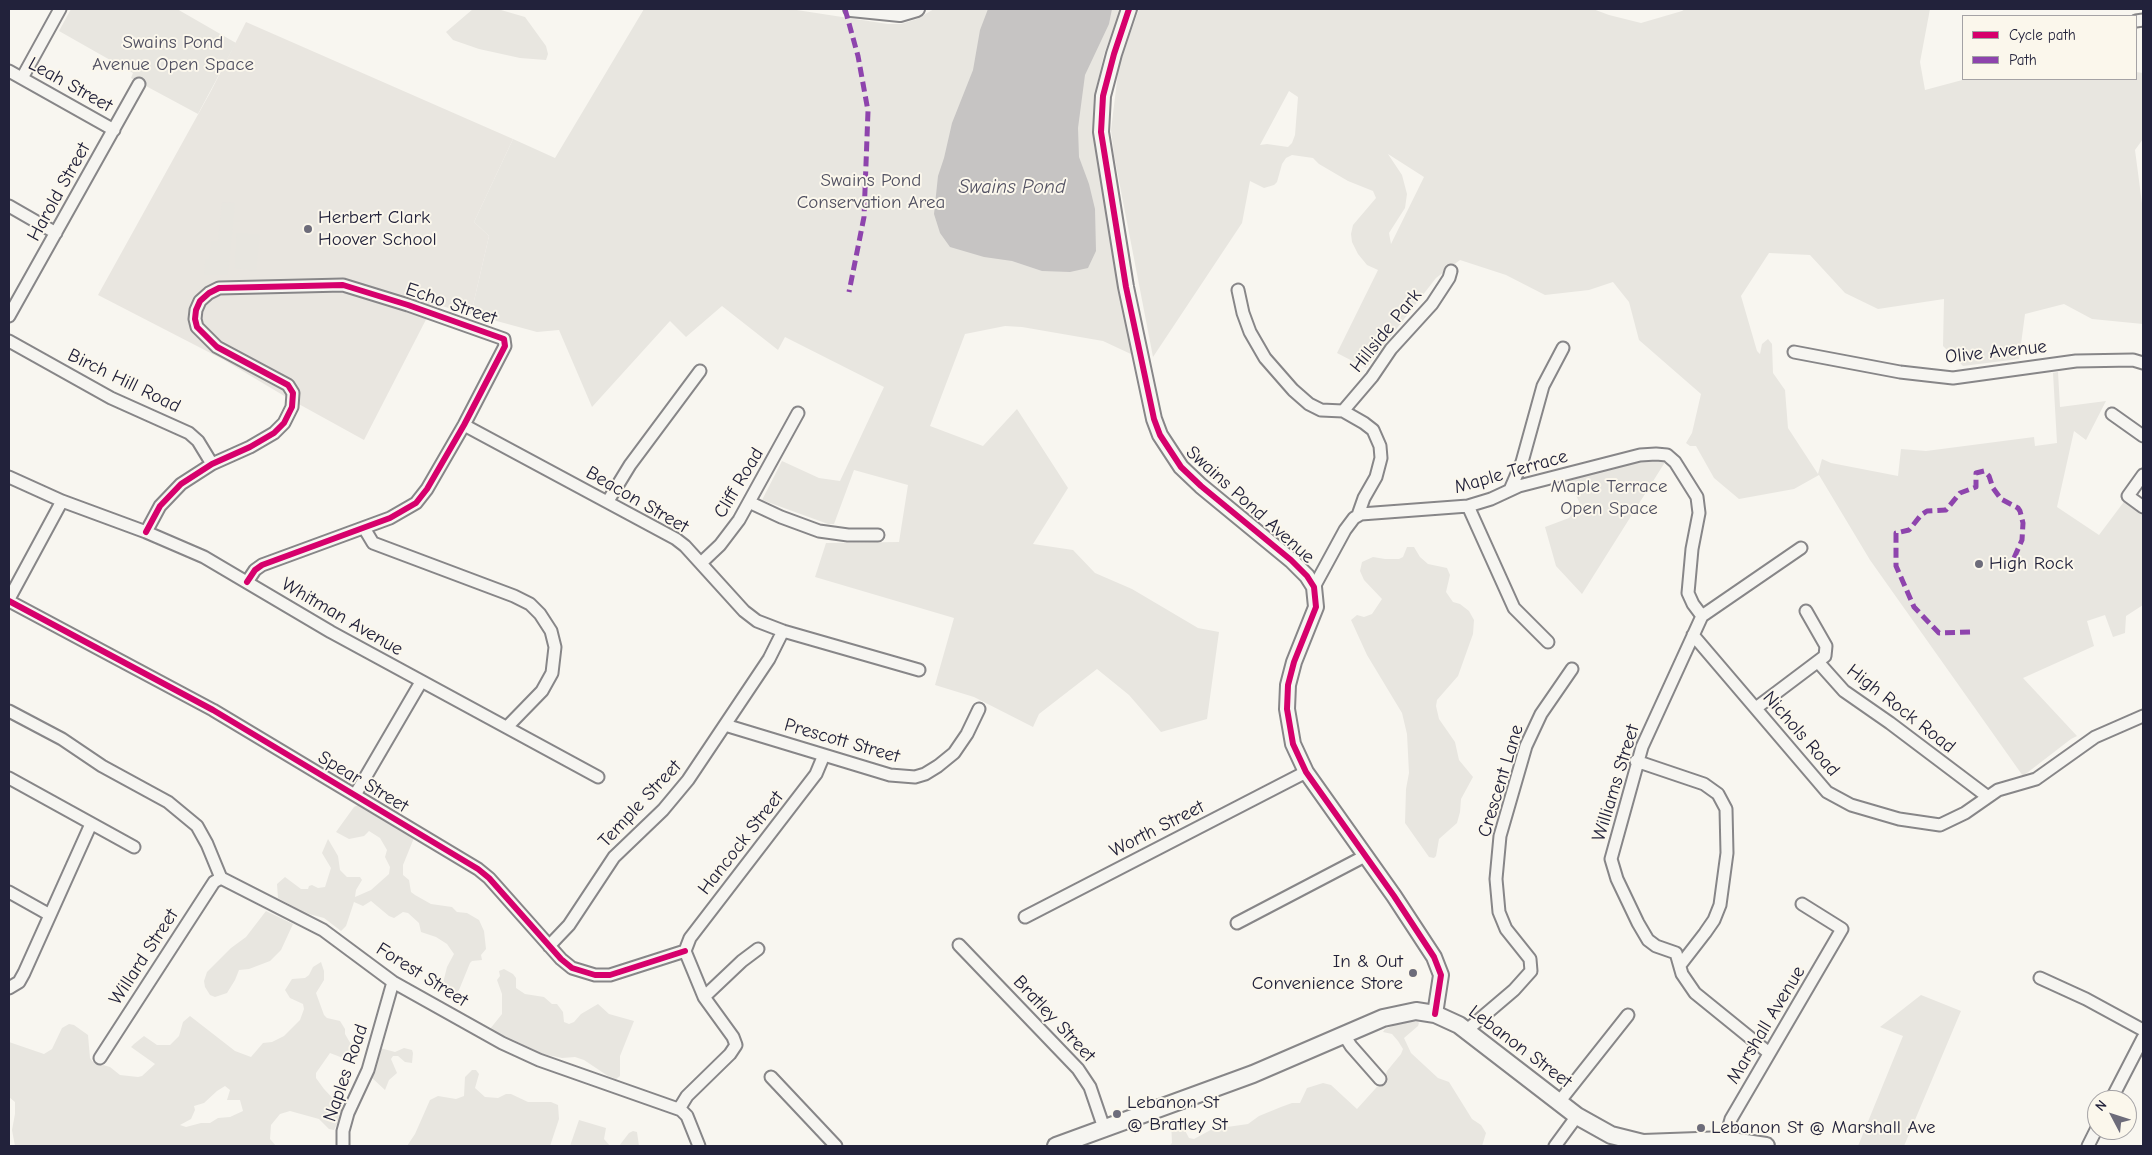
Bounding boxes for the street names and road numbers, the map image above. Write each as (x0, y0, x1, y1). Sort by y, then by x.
street label: Leah Street (24, 53, 116, 117)
street label: Harold Street (23, 139, 95, 245)
street label: Echo Street (402, 278, 500, 330)
street label: Hillside Park (1345, 285, 1427, 377)
street label: Olive Avenue (1944, 335, 2048, 369)
street label: Birch Hill Road (64, 344, 184, 418)
street label: Swains Pond Avenue (1181, 441, 1319, 569)
street label: Cliff Road (709, 444, 769, 522)
street label: Maple Terrace (1452, 445, 1570, 499)
street label: Beacon Street (582, 461, 692, 539)
street label: Whitman Avenue (277, 573, 407, 661)
street label: High Rock Road (1842, 660, 1960, 758)
street label: Nichols Road (1758, 687, 1844, 781)
street label: Prescott Street (782, 714, 902, 768)
street label: Crescent Lane (1473, 722, 1529, 840)
street label: Williams Street (1587, 722, 1645, 844)
street label: Spear Street (314, 746, 412, 818)
street label: Temple Street (594, 756, 686, 852)
street label: Hancock Street (693, 787, 789, 899)
street label: Worth Street (1106, 795, 1208, 863)
street label: Willard Street (105, 905, 183, 1009)
street label: Forest Street (372, 938, 472, 1012)
street label: Marshall Avenue (1722, 962, 1810, 1088)
street label: Bratley Street (1008, 971, 1100, 1067)
street label: Lebanon Street (1464, 1001, 1576, 1093)
street label: Naples Road (319, 1021, 373, 1125)

